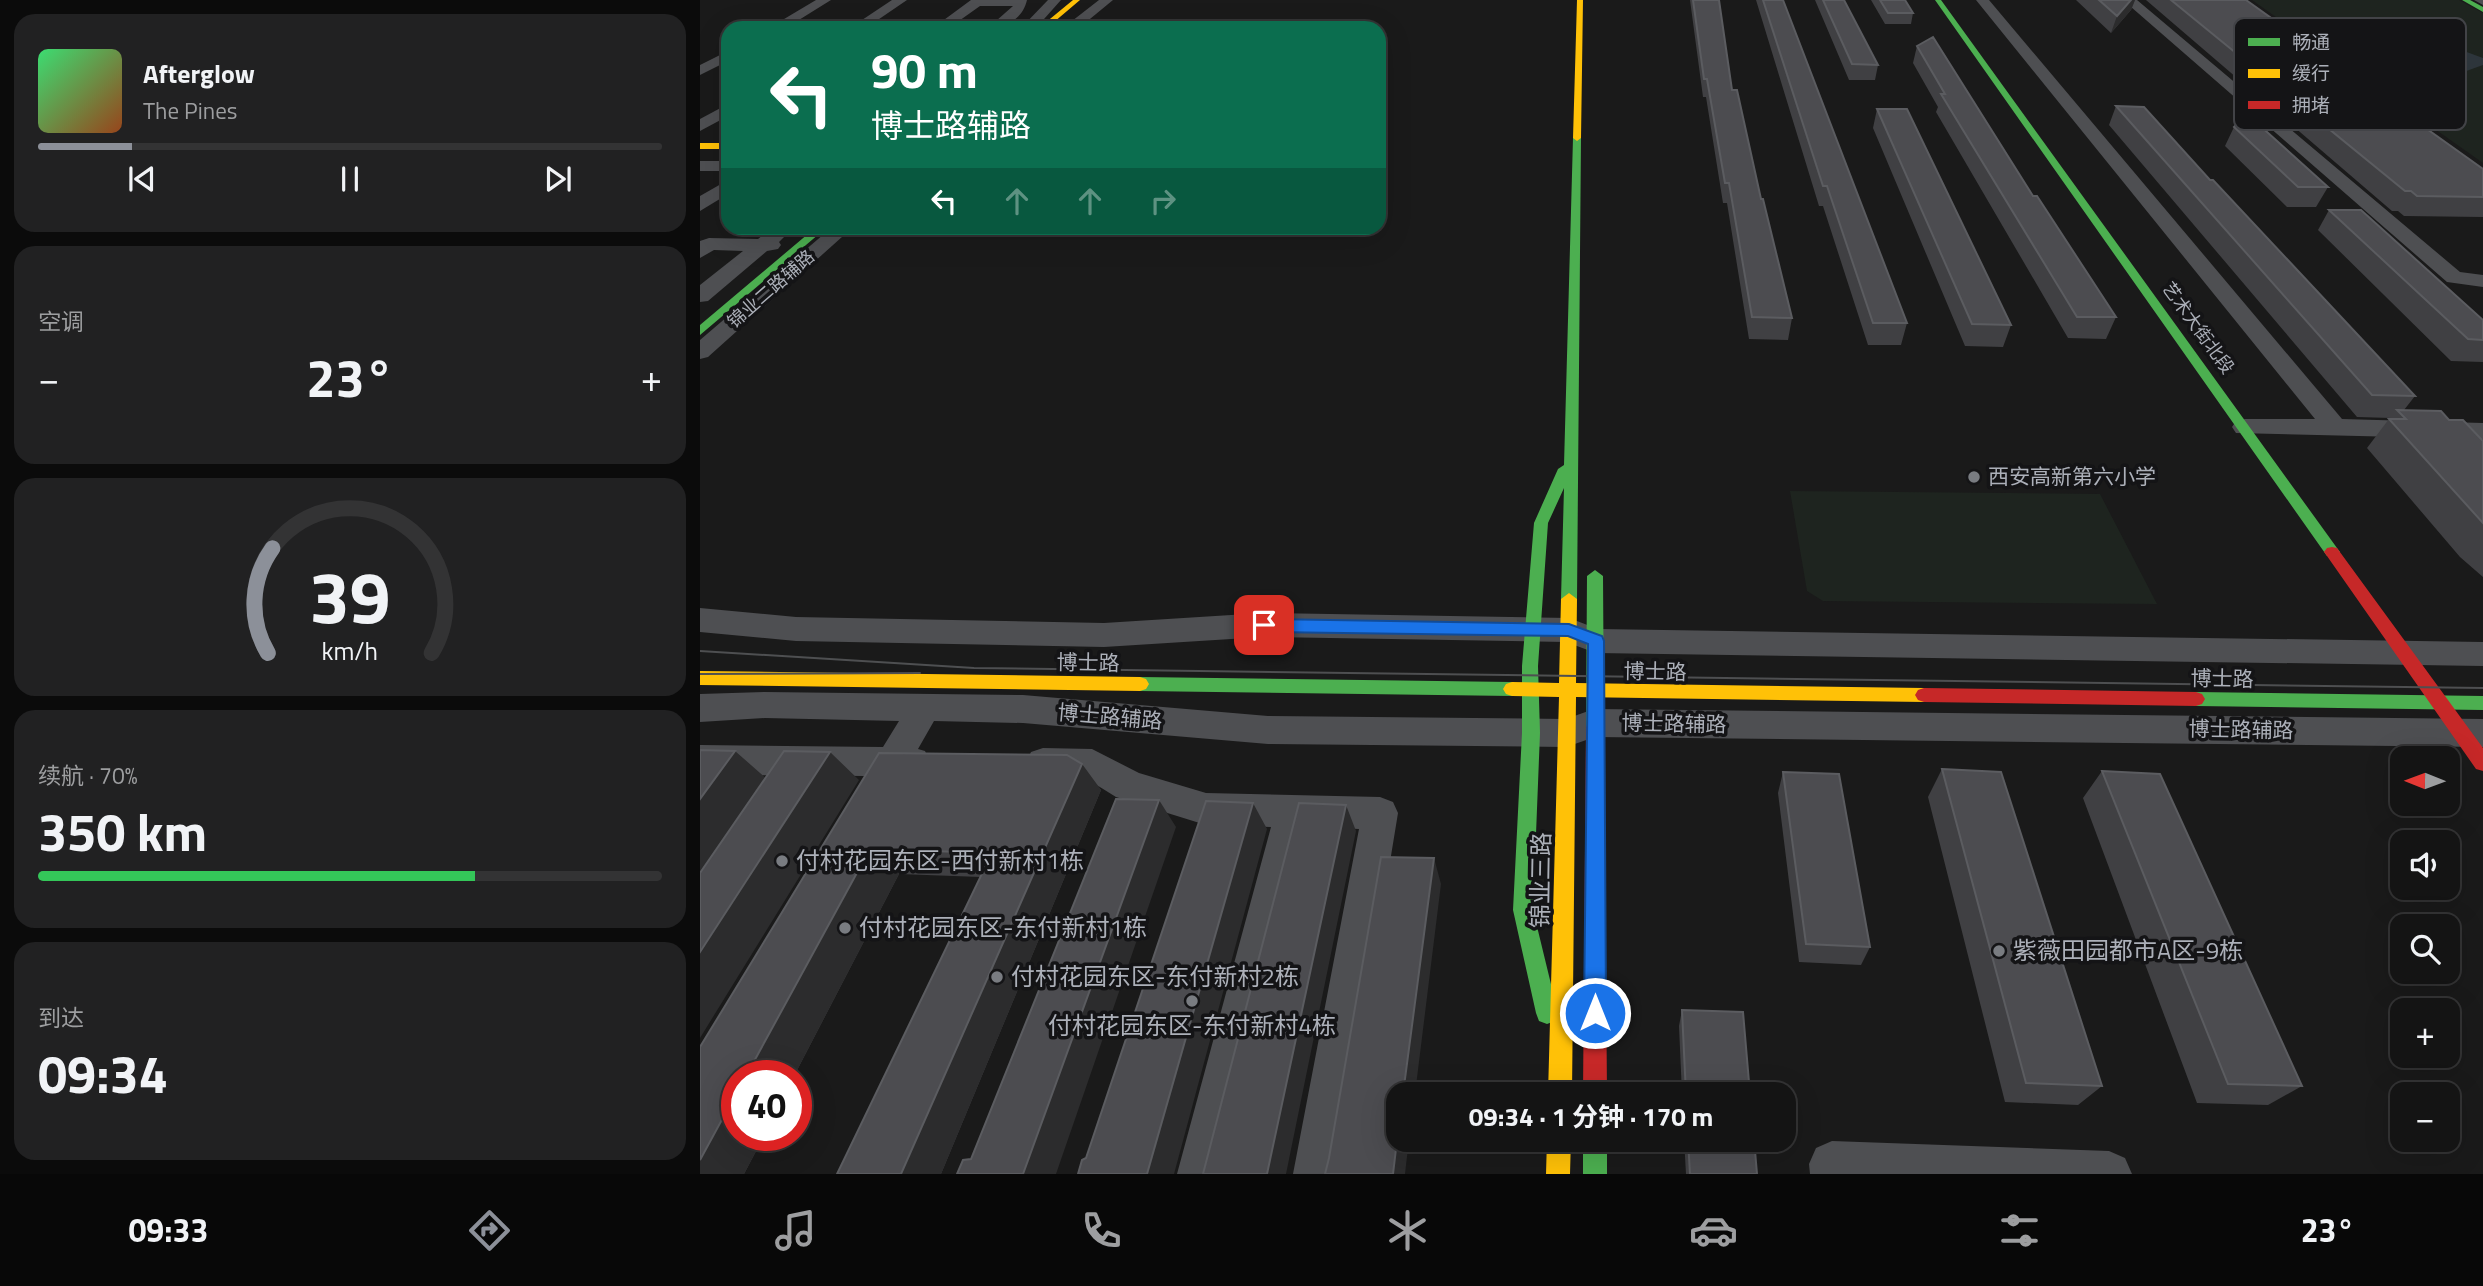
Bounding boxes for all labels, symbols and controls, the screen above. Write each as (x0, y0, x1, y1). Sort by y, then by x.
legend (2234, 18, 2466, 130)
text: 畅通 (2292, 27, 2330, 56)
text: 90 m (871, 32, 978, 107)
icon: left (756, 49, 847, 140)
text: Afterglow (143, 54, 255, 93)
text: 缓行 (2292, 58, 2330, 87)
text: 拥堵 (2292, 90, 2330, 119)
text: The Pines (143, 93, 237, 128)
text: 博士路辅路 (871, 101, 1031, 149)
icon: previous (123, 160, 161, 198)
icon: pause (331, 160, 369, 198)
icon: next (539, 160, 577, 198)
icon: left (925, 182, 963, 220)
icon: ahead (998, 182, 1036, 220)
icon: ahead (1071, 182, 1109, 220)
icon: right (1144, 182, 1182, 220)
street label: 锦业二路辅路 (721, 243, 820, 334)
street label: 艺术大街北段 (2156, 276, 2241, 379)
text: 空调 (38, 304, 84, 339)
text: 23° (306, 338, 394, 417)
text: − (38, 349, 59, 407)
text: + (641, 349, 662, 407)
place label: 西安高新第六小学 (1988, 460, 2156, 492)
marker: 西安高新第六小学 (1966, 469, 1982, 485)
text: 39 (309, 541, 391, 651)
pin (1234, 595, 1294, 655)
icon: arrive (1245, 606, 1283, 644)
text: km/h (322, 632, 378, 670)
street label: 博士路 (1056, 645, 1120, 679)
street label: 博士路 (1623, 654, 1687, 688)
street label: 博士路 (2190, 661, 2254, 695)
street label: 博士路辅路 (1056, 695, 1164, 737)
street label: 博士路辅路 (1621, 706, 1727, 740)
street label: 博士路辅路 (2188, 712, 2294, 746)
north arrow (2390, 746, 2460, 816)
map controls (2390, 746, 2460, 1152)
text: 续航 · 70% (38, 758, 138, 793)
text: 350 km (38, 792, 207, 871)
button: sound (2390, 830, 2460, 900)
street label: 锦业三路 (1521, 832, 1559, 928)
place label: 付村花园东区-西付新村1栋 (796, 842, 1084, 878)
marker: 付村花园东区-西付新村1栋 (774, 853, 790, 869)
place label: 付村花园东区-东付新村1栋 (859, 909, 1147, 945)
button: search (2390, 914, 2460, 984)
marker: 付村花园东区-东付新村1栋 (837, 920, 853, 936)
place label: 紫薇田园都市A区-9栋 (2013, 932, 2243, 968)
marker: 紫薇田园都市A区-9栋 (1991, 943, 2007, 959)
place label: 付村花园东区-东付新村2栋 (1011, 958, 1299, 994)
marker: 付村花园东区-东付新村2栋 (989, 969, 1005, 985)
position arrow (1558, 976, 1632, 1050)
marker: 付村花园东区-东付新村4栋 (1184, 993, 1200, 1009)
button: + (2390, 998, 2460, 1068)
text: 到达 (38, 1000, 84, 1035)
place label: 付村花园东区-东付新村4栋 (1048, 1007, 1336, 1043)
text: 09:34 (38, 1034, 168, 1113)
speed limit sign: 40 (721, 1060, 812, 1151)
button: − (2390, 1082, 2460, 1152)
text: 09:34 · 1 分钟 · 170 m (1469, 1097, 1713, 1136)
text: 09:33 (128, 1206, 208, 1254)
icon: directions (465, 1206, 514, 1255)
icon: music (771, 1206, 820, 1255)
icon: phone (1077, 1206, 1126, 1255)
icon: climate (1383, 1206, 1432, 1255)
icon: car (1689, 1206, 1738, 1255)
icon: filters (1995, 1206, 2044, 1255)
text: 23° (2301, 1206, 2354, 1254)

